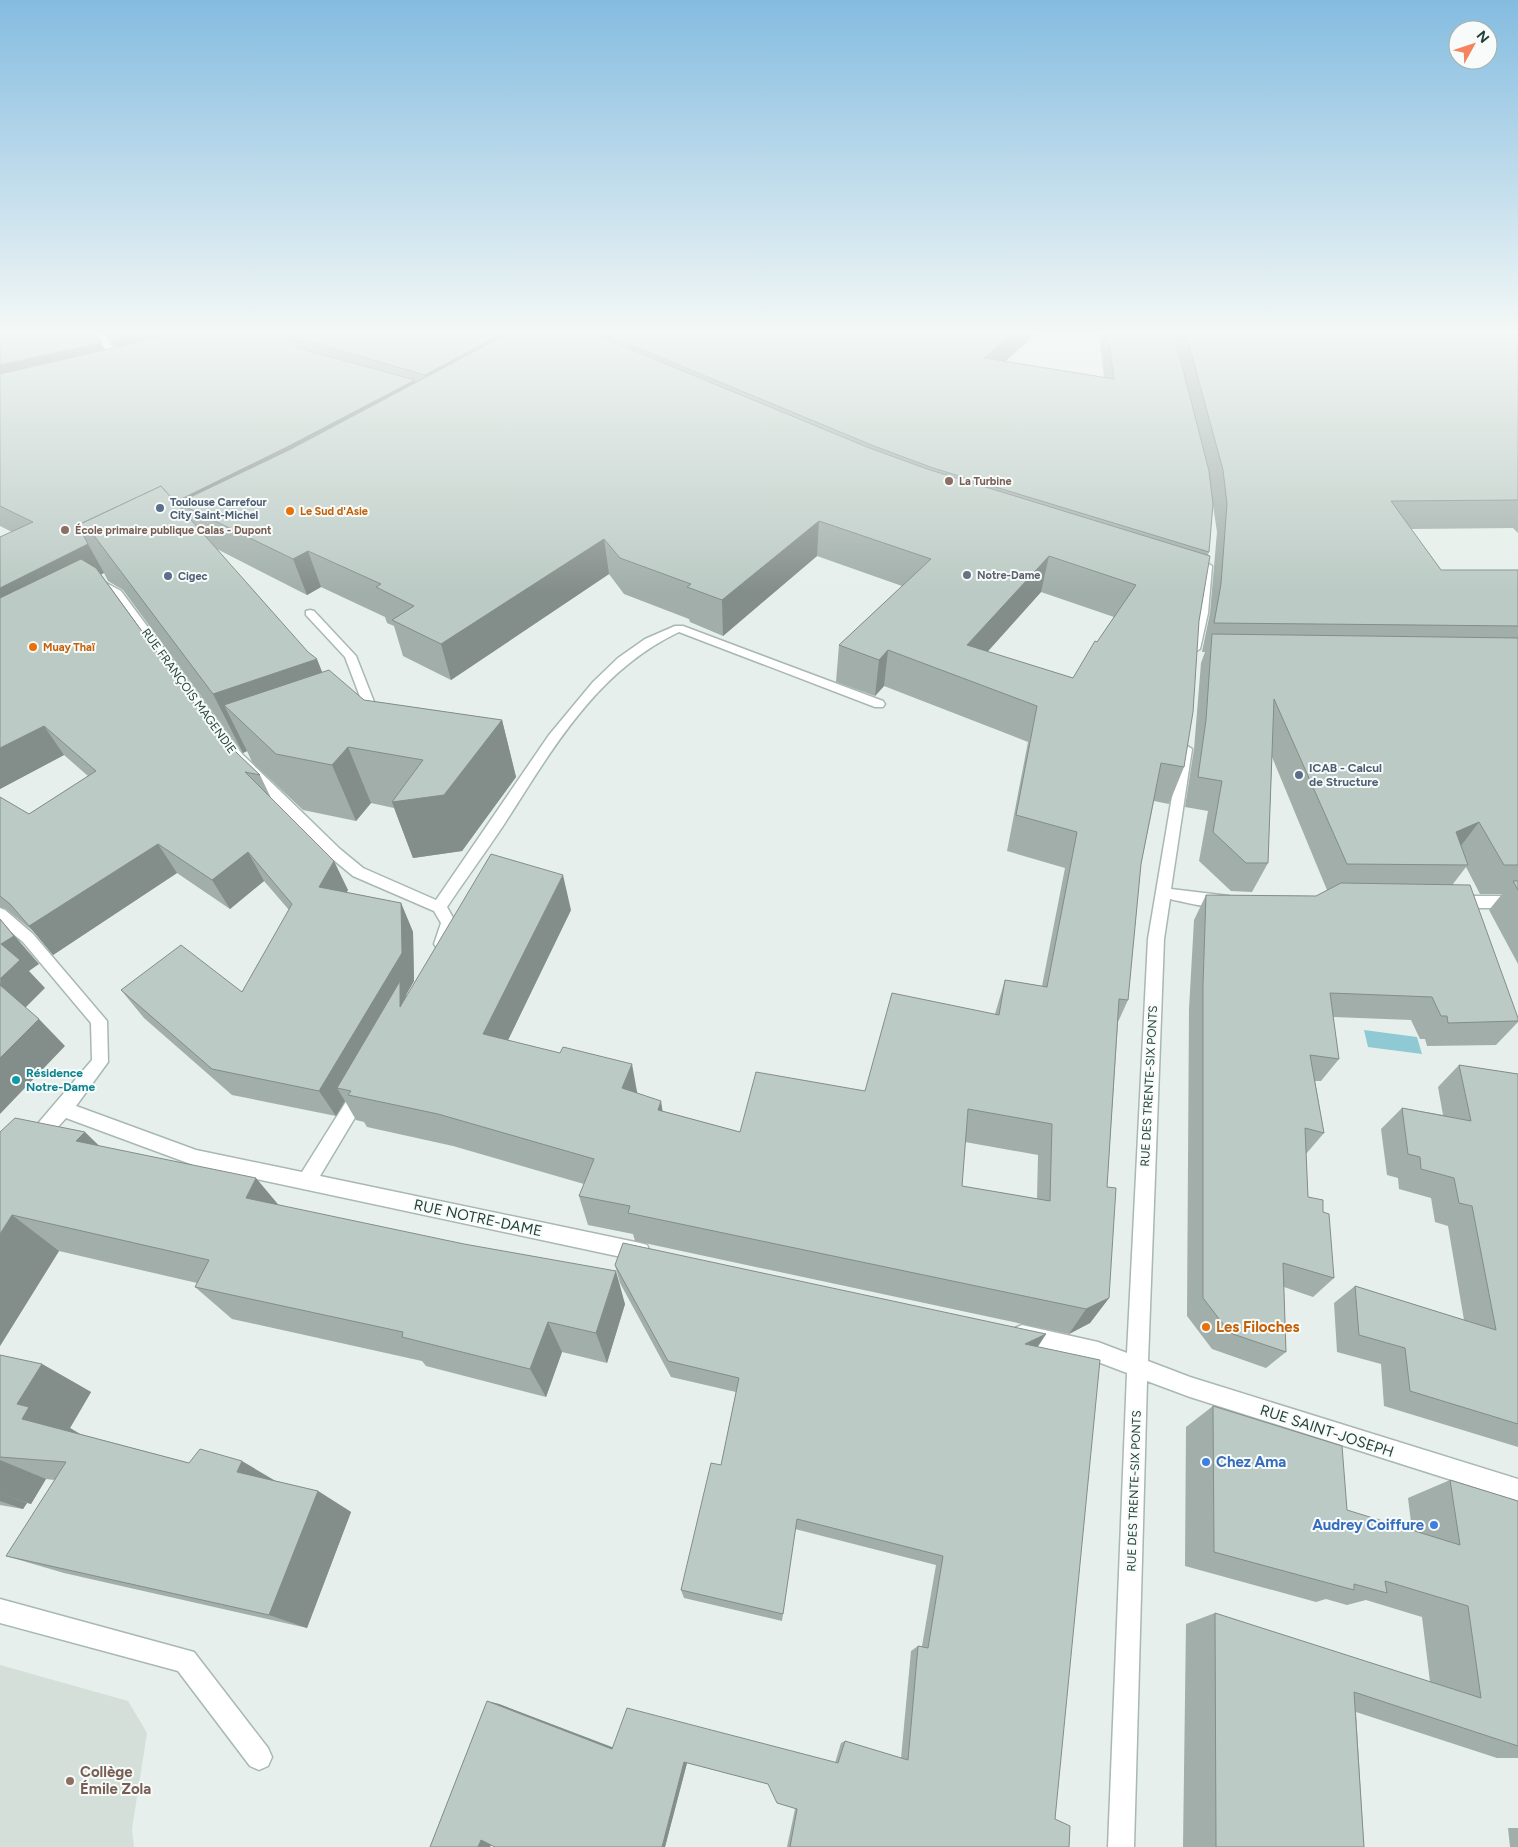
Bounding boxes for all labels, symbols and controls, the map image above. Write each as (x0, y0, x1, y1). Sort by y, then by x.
north arrow (1448, 20, 1498, 70)
text: N (1473, 27, 1493, 47)
marker: La Turbine (943, 475, 955, 487)
place label: La Turbine (959, 475, 1012, 488)
place label: Toulouse Carrefour City Saint-Michel (170, 496, 268, 522)
marker: Toulouse Carrefour City Saint-Michel (154, 502, 166, 514)
marker: Le Sud d'Asie (284, 505, 296, 517)
place label: Le Sud d'Asie (300, 505, 368, 518)
place label: École primaire publique Calas - Dupont (75, 523, 272, 537)
marker: École primaire publique Calas - Dupont (59, 524, 71, 536)
marker: Notre-Dame (961, 569, 973, 581)
place label: Notre-Dame (977, 569, 1040, 582)
marker: Cigec (162, 570, 174, 582)
place label: Cigec (178, 570, 208, 583)
street label: RUE FRANÇOIS MAGENDIE (139, 626, 239, 756)
marker: Muay Thaï (27, 641, 39, 653)
place label: Muay Thaï (43, 641, 96, 654)
place label: ICAB - Calcul de Structure (1309, 761, 1382, 789)
marker: ICAB - Calcul de Structure (1293, 769, 1305, 781)
street label: RUE DES TRENTE-SIX PONTS (1138, 1005, 1160, 1167)
place label: Résidence Notre-Dame (26, 1066, 95, 1094)
marker: Résidence Notre-Dame (10, 1074, 22, 1086)
street label: RUE NOTRE-DAME (412, 1196, 544, 1240)
place label: Les Filoches (1216, 1318, 1300, 1336)
marker: Les Filoches (1200, 1321, 1212, 1333)
street label: RUE SAINT-JOSEPH (1258, 1401, 1396, 1461)
street label: RUE DES TRENTE-SIX PONTS (1124, 1410, 1144, 1572)
place label: Chez Ama (1216, 1453, 1286, 1471)
marker: Chez Ama (1200, 1456, 1212, 1468)
place label: Audrey Coiffure (1312, 1516, 1425, 1534)
marker: Audrey Coiffure (1428, 1519, 1440, 1531)
place label: Collège Émile Zola (80, 1763, 151, 1798)
marker: Collège Émile Zola (64, 1775, 76, 1787)

